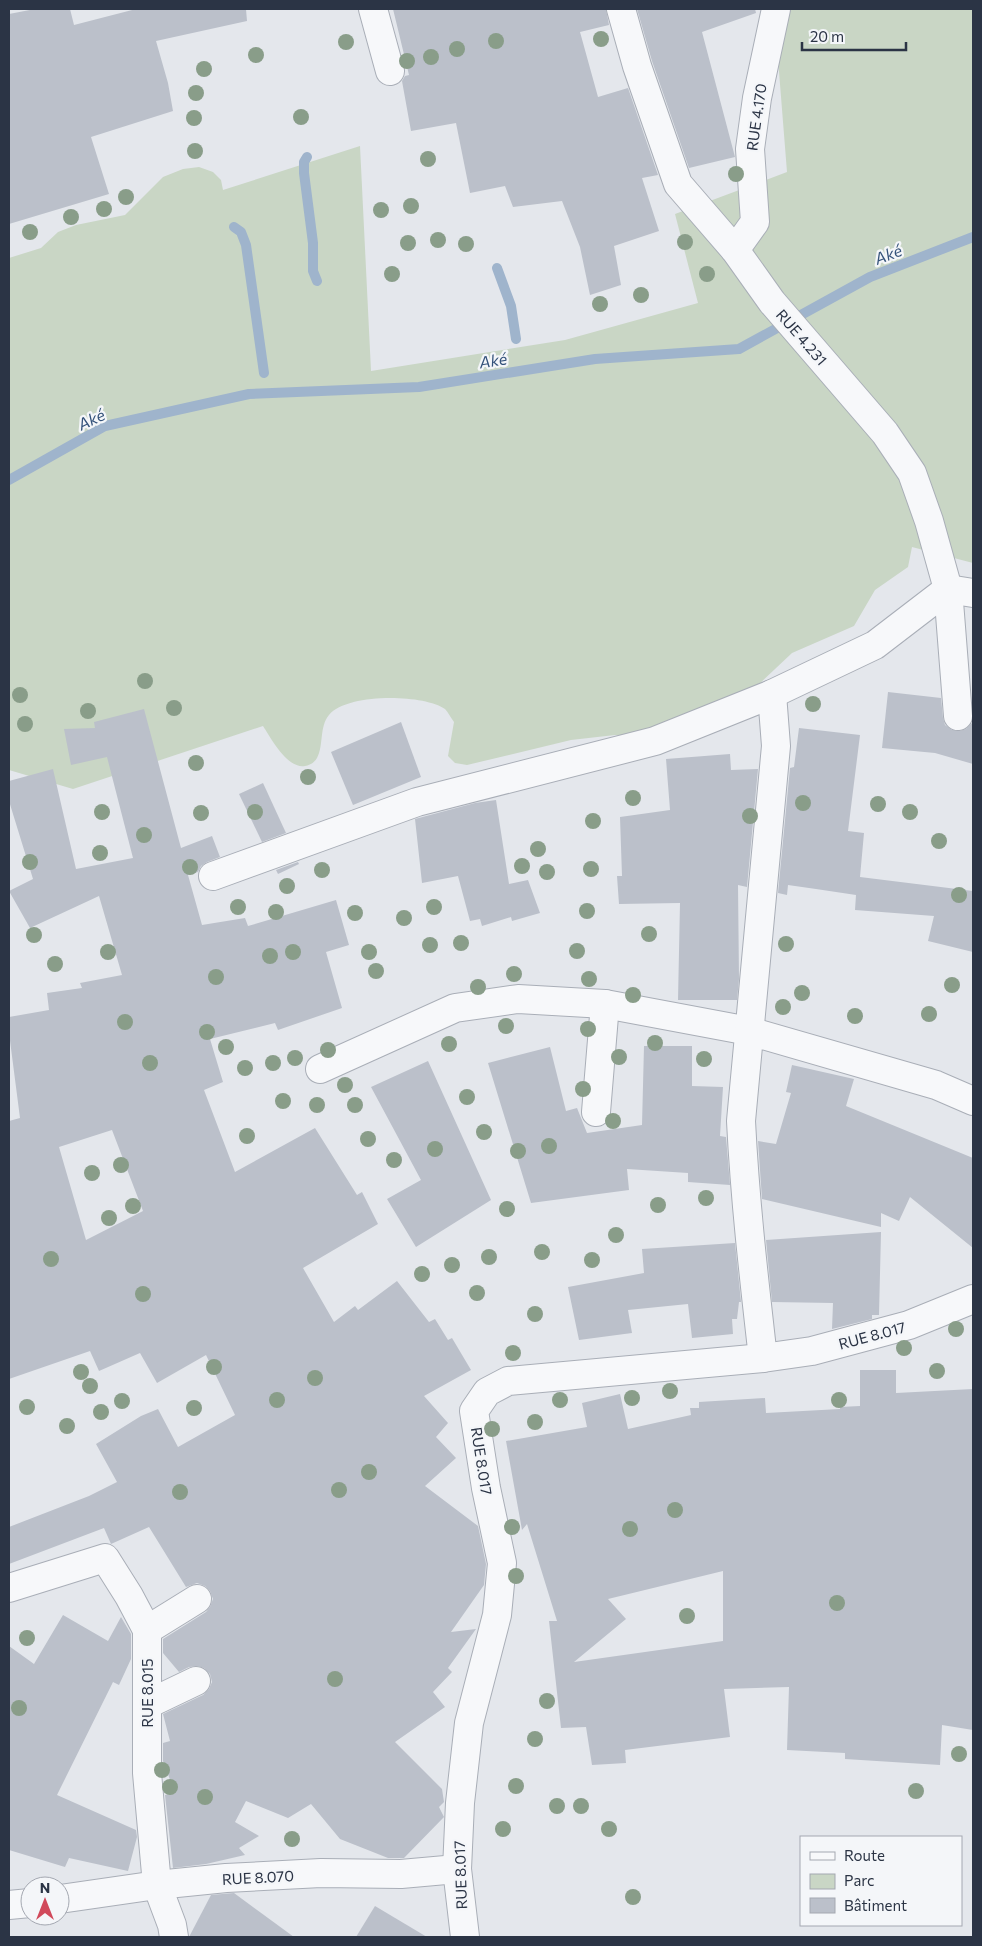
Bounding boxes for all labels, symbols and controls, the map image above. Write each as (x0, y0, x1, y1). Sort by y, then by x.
scale bar (802, 20, 906, 52)
text: 20 m (810, 27, 844, 45)
street label: RUE 4.170 (742, 82, 770, 152)
water label: Aké (871, 240, 905, 268)
street label: RUE 4.231 (773, 305, 831, 369)
water label: Aké (477, 348, 509, 372)
water label: Aké (73, 404, 108, 434)
street label: RUE 8.017 (836, 1317, 908, 1353)
street label: RUE 8.017 (468, 1426, 496, 1496)
street label: RUE 8.015 (138, 1658, 156, 1728)
legend (800, 1836, 962, 1926)
street label: RUE 8.017 (450, 1840, 470, 1910)
text: Route (844, 1846, 885, 1864)
street label: RUE 8.070 (222, 1866, 294, 1888)
text: Parc (844, 1871, 874, 1889)
north arrow (20, 1876, 70, 1926)
text: N (40, 1879, 50, 1896)
text: Bâtiment (844, 1896, 907, 1914)

